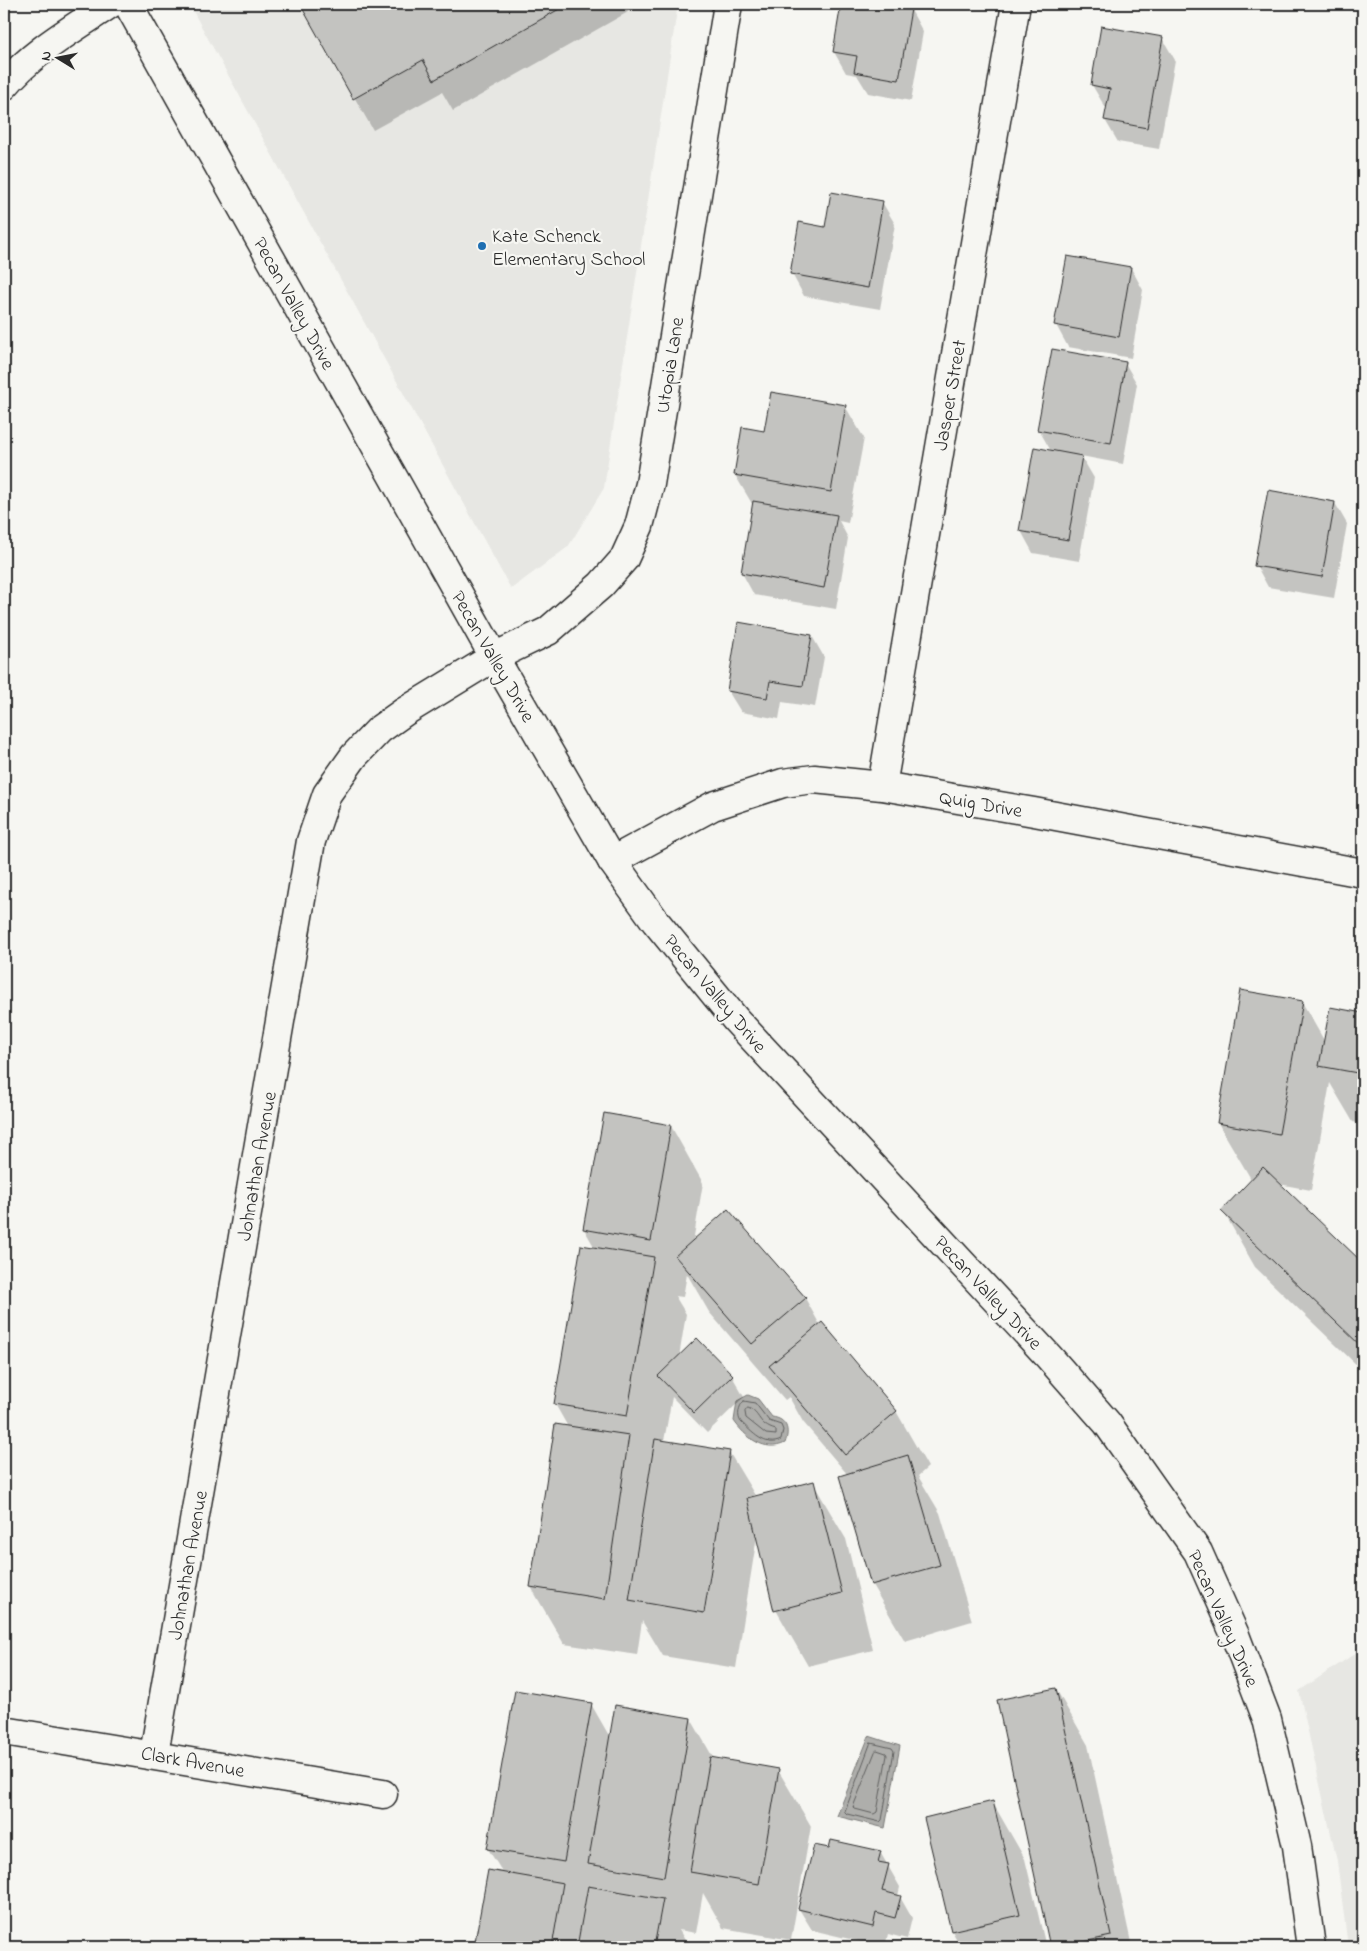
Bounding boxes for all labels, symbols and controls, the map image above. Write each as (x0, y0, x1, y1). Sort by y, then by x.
north arrow (32, 32, 82, 82)
text: N (36, 50, 58, 62)
place label: Kate Schenck Elementary School (492, 223, 645, 275)
street label: Pecan Valley Drive (244, 233, 341, 376)
marker: Kate Schenck Elementary School (476, 240, 488, 252)
street label: Utopia Lane (650, 315, 693, 416)
street label: Jasper Street (927, 337, 976, 453)
street label: Pecan Valley Drive (442, 586, 541, 728)
street label: Quig Drive (937, 784, 1024, 828)
street label: Pecan Valley Drive (656, 929, 773, 1061)
street label: Johnathan Avenue (231, 1089, 286, 1244)
street label: Pecan Valley Drive (926, 1230, 1048, 1358)
street label: Johnathan Avenue (162, 1488, 217, 1643)
street label: Pecan Valley Drive (1178, 1546, 1265, 1692)
street label: Clark Avenue (138, 1740, 247, 1787)

